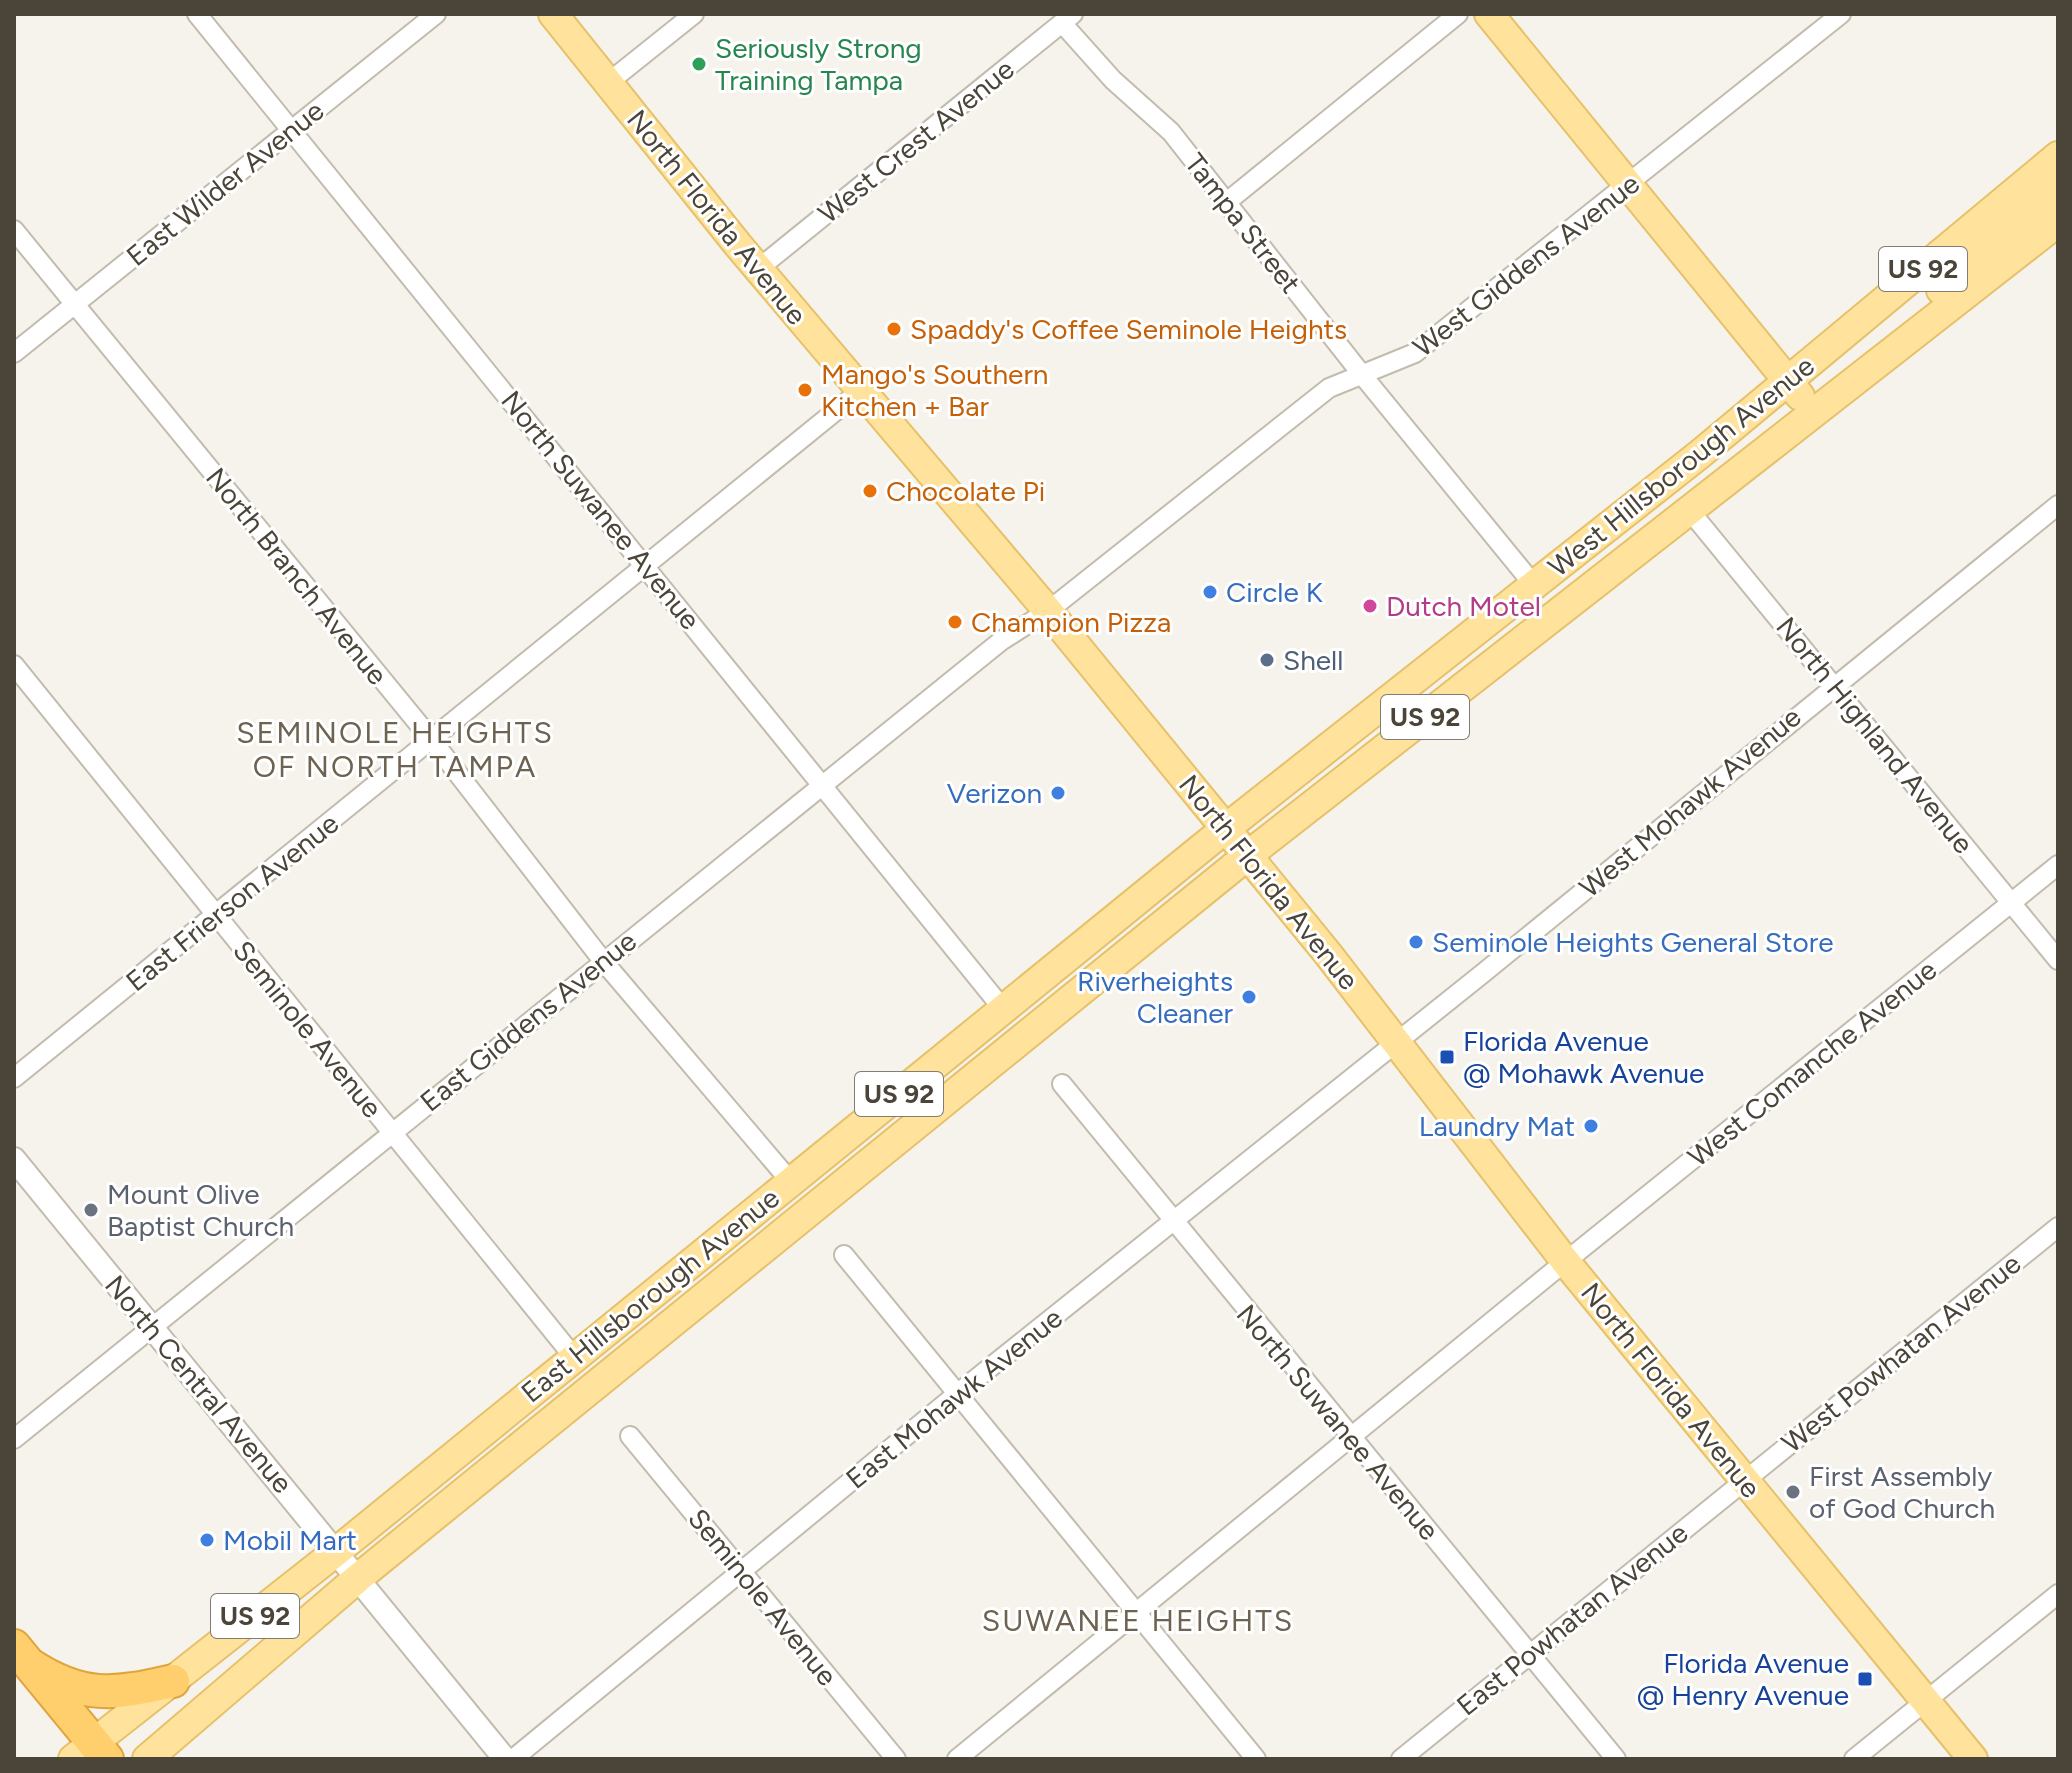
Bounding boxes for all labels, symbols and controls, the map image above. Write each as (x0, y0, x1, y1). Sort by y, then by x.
place label: Seriously Strong Training Tampa (715, 31, 922, 97)
street label: West Crest Avenue (811, 52, 1021, 230)
marker: Seriously Strong Training Tampa (690, 55, 708, 73)
street label: East Wilder Avenue (120, 93, 330, 273)
street label: North Florida Avenue (620, 103, 814, 331)
street label: Tampa Street (1178, 146, 1308, 300)
street label: West Giddens Avenue (1406, 166, 1646, 364)
road number: US 92 (1879, 247, 1967, 291)
place label: Spaddy's Coffee Seminole Heights (910, 312, 1347, 346)
marker: Spaddy's Coffee Seminole Heights (885, 320, 903, 338)
street label: West Hillsborough Avenue (1541, 348, 1821, 584)
place label: Mango's Southern Kitchen + Bar (821, 357, 1048, 423)
marker: Mango's Southern Kitchen + Bar (796, 381, 814, 399)
street label: North Suwanee Avenue (494, 384, 708, 636)
street label: North Branch Avenue (199, 461, 395, 691)
place label: Chocolate Pi (886, 474, 1045, 508)
marker: Chocolate Pi (861, 482, 879, 500)
place label: Circle K (1226, 575, 1323, 609)
marker: Circle K (1201, 583, 1219, 601)
place label: Dutch Motel (1386, 589, 1541, 623)
marker: Dutch Motel (1361, 597, 1379, 615)
place label: Champion Pizza (971, 605, 1171, 639)
street label: North Highland Avenue (1769, 610, 1981, 860)
marker: Champion Pizza (946, 613, 964, 631)
place label: Shell (1283, 643, 1343, 677)
marker: Shell (1258, 651, 1276, 669)
road number: US 92 (1381, 695, 1469, 739)
street label: West Mohawk Avenue (1572, 700, 1808, 904)
district label: SEMINOLE HEIGHTS OF NORTH TAMPA (236, 714, 554, 785)
street label: North Florida Avenue (1172, 768, 1366, 996)
place label: Verizon (947, 776, 1042, 810)
marker: Verizon (1049, 784, 1067, 802)
street label: East Frierson Avenue (119, 806, 345, 998)
street label: East Giddens Avenue (413, 924, 643, 1118)
place label: Seminole Heights General Store (1432, 925, 1833, 959)
marker: Seminole Heights General Store (1407, 933, 1425, 951)
street label: Seminole Avenue (226, 934, 390, 1124)
street label: West Comanche Avenue (1681, 952, 1943, 1174)
place label: Riverheights Cleaner (1077, 964, 1234, 1030)
marker: Riverheights Cleaner (1240, 988, 1258, 1006)
place label: Florida Avenue @ Mohawk Avenue (1463, 1024, 1704, 1090)
marker: Florida Avenue @ Mohawk Avenue (1438, 1048, 1456, 1066)
road number: US 92 (855, 1072, 943, 1116)
place label: Laundry Mat (1419, 1109, 1575, 1143)
marker: Laundry Mat (1582, 1117, 1600, 1135)
place label: Mount Olive Baptist Church (107, 1177, 294, 1243)
street label: East Hillsborough Avenue (514, 1180, 786, 1410)
marker: Mount Olive Baptist Church (82, 1201, 100, 1219)
street label: West Powhatan Avenue (1775, 1246, 2027, 1460)
street label: North Central Avenue (98, 1268, 300, 1500)
street label: North Florida Avenue (1574, 1276, 1768, 1504)
street label: North Suwanee Avenue (1230, 1297, 1446, 1547)
street label: East Mohawk Avenue (839, 1300, 1069, 1496)
place label: First Assembly of God Church (1809, 1459, 1995, 1525)
marker: First Assembly of God Church (1784, 1483, 1802, 1501)
street label: Seminole Avenue (681, 1502, 845, 1692)
street label: East Powhatan Avenue (1450, 1515, 1694, 1723)
place label: Mobil Mart (223, 1523, 357, 1557)
marker: Mobil Mart (198, 1531, 216, 1549)
road number: US 92 (211, 1594, 299, 1638)
district label: SUWANEE HEIGHTS (982, 1602, 1294, 1639)
place label: Florida Avenue @ Henry Avenue (1637, 1646, 1849, 1712)
marker: Florida Avenue @ Henry Avenue (1856, 1670, 1874, 1688)

